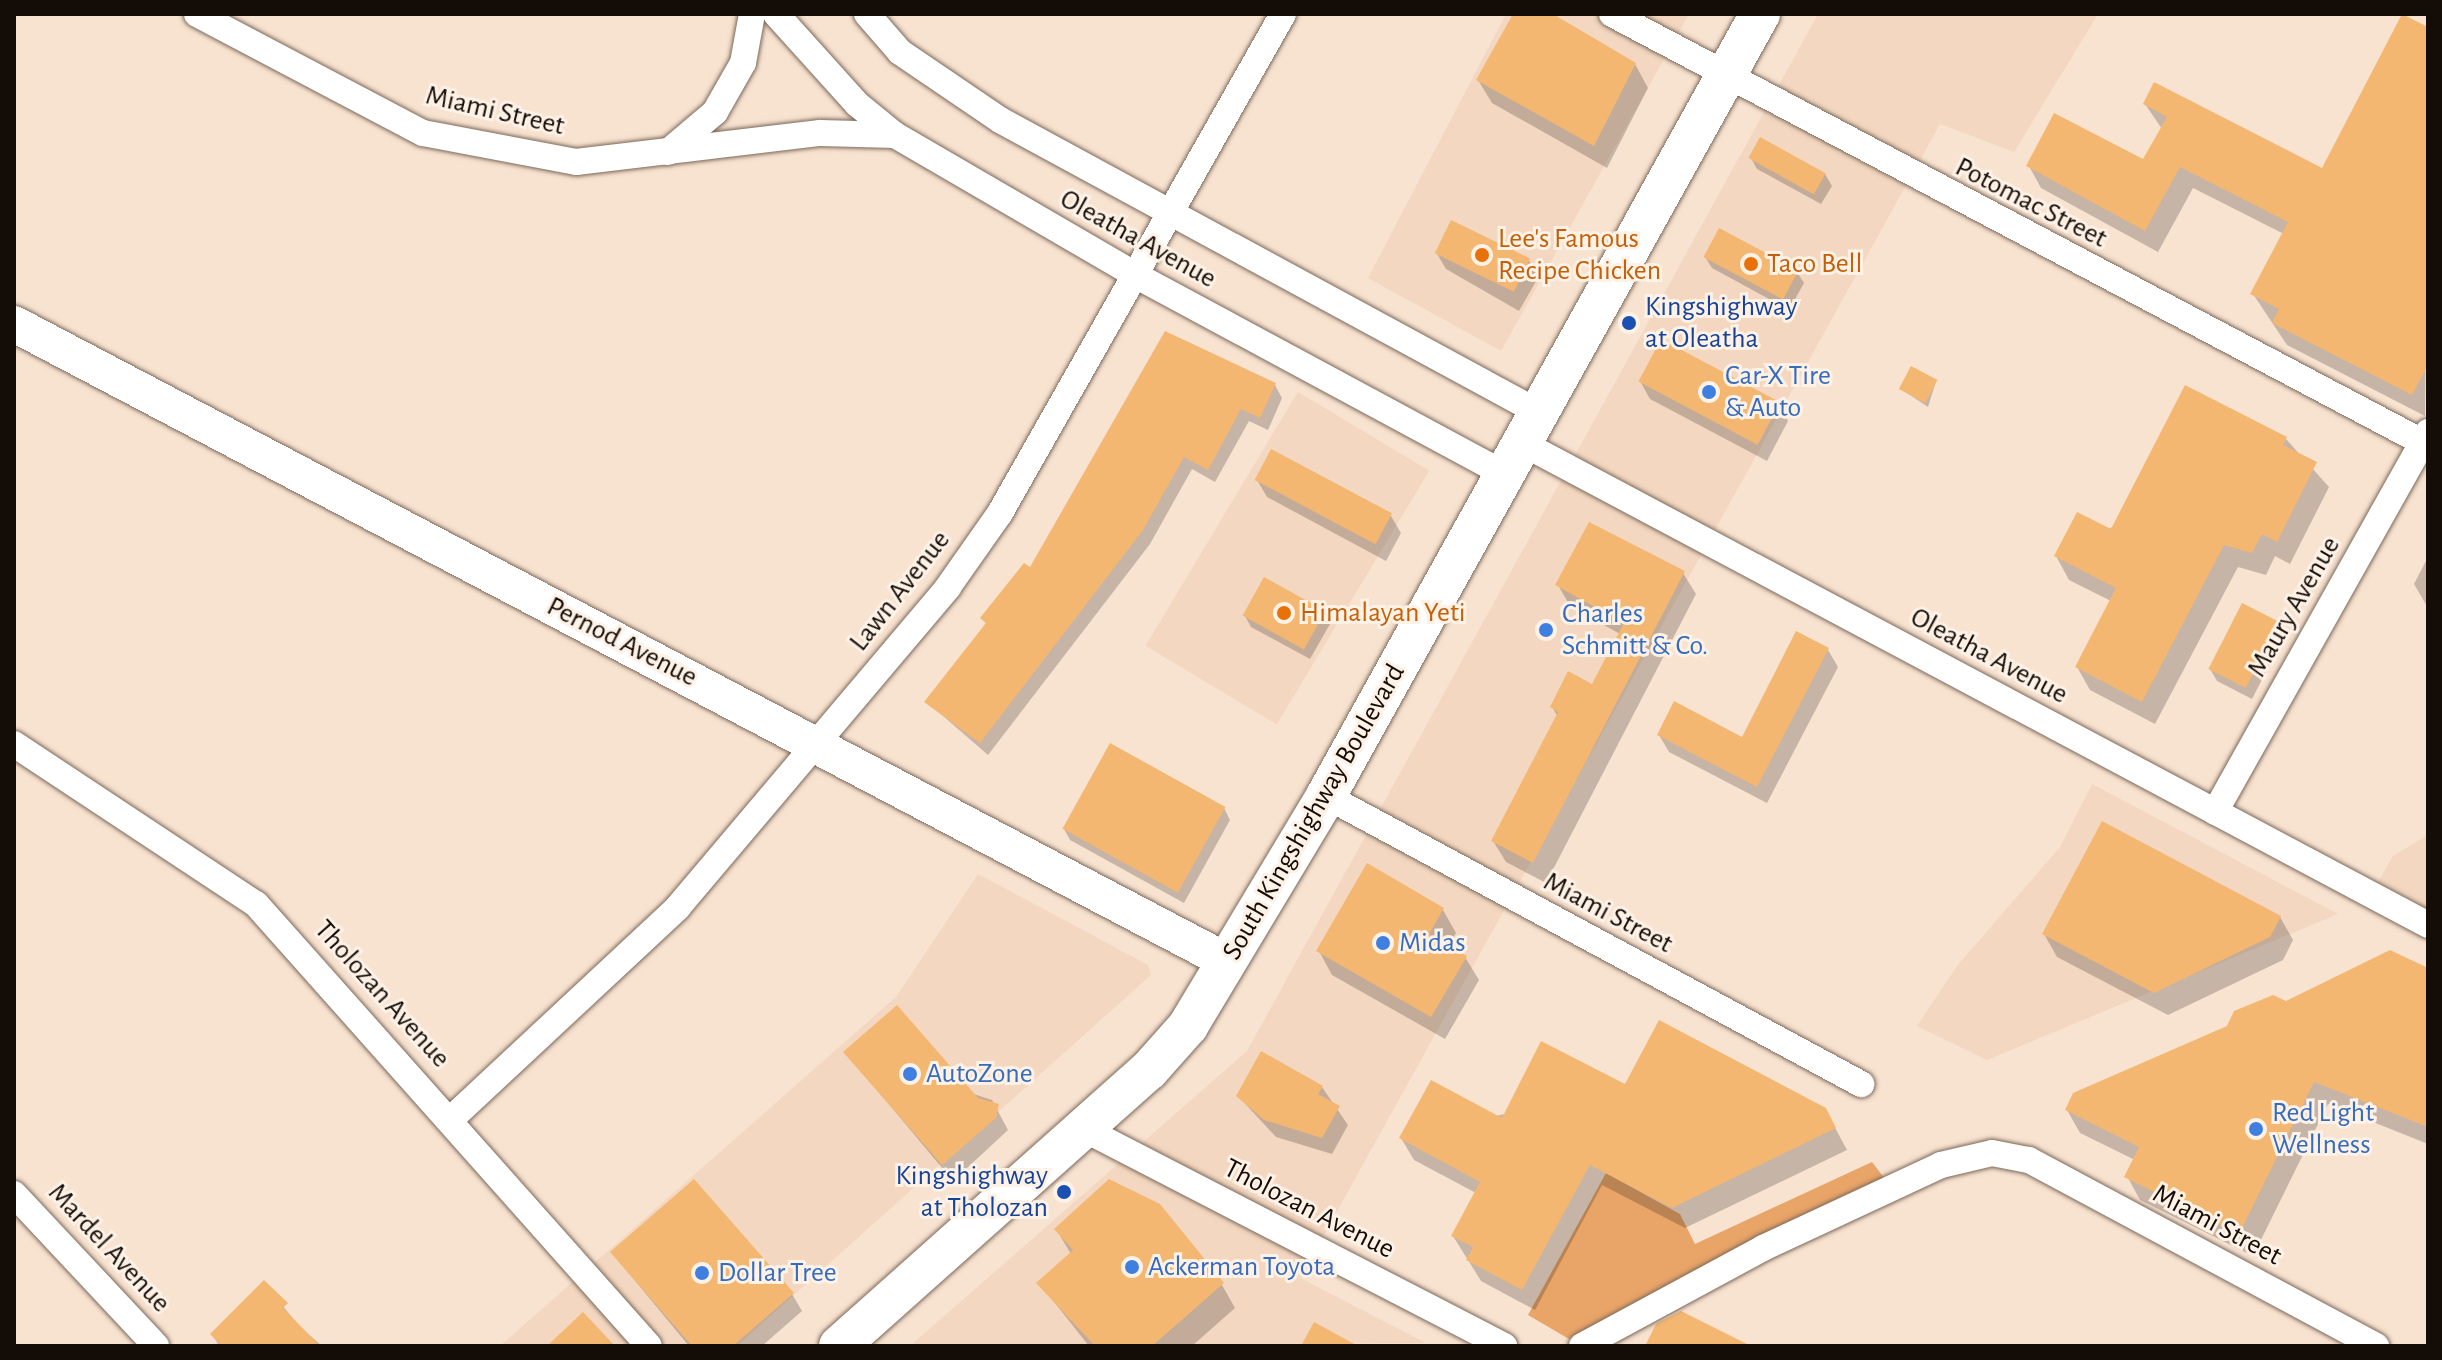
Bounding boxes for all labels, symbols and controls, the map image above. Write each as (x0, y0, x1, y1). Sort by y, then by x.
street label: Miami Street (422, 79, 568, 143)
street label: Potomac Street (1950, 150, 2112, 256)
street label: Oleatha Avenue (1054, 182, 1222, 296)
place label: Lee's Famous Recipe Chicken (1498, 222, 1661, 288)
marker: Lee's Famous Recipe Chicken (1473, 246, 1491, 264)
place label: Taco Bell (1767, 247, 1862, 281)
marker: Taco Bell (1742, 255, 1760, 273)
place label: Kingshighway at Oleatha (1645, 290, 1797, 356)
marker: Kingshighway at Oleatha (1620, 314, 1638, 332)
place label: Car-X Tire & Auto (1725, 359, 1831, 425)
marker: Car-X Tire & Auto (1700, 383, 1718, 401)
street label: Lawn Avenue (843, 524, 957, 658)
street label: Maury Avenue (2240, 531, 2348, 683)
street label: Pernod Avenue (541, 590, 703, 694)
place label: Himalayan Yeti (1300, 596, 1466, 630)
place label: Charles Schmitt & Co. (1562, 597, 1708, 663)
street label: Oleatha Avenue (1905, 601, 2073, 711)
marker: Himalayan Yeti (1275, 604, 1293, 622)
marker: Charles Schmitt & Co. (1537, 621, 1555, 639)
street label: South Kingshighway Boulevard (1215, 658, 1413, 966)
street label: Miami Street (1538, 865, 1678, 961)
street label: Tholozan Avenue (307, 913, 457, 1075)
place label: Midas (1399, 926, 1466, 960)
marker: Midas (1374, 934, 1392, 952)
place label: AutoZone (926, 1057, 1033, 1091)
marker: AutoZone (901, 1065, 919, 1083)
place label: Red Light Wellness (2272, 1096, 2374, 1162)
marker: Red Light Wellness (2247, 1120, 2265, 1138)
street label: Tholozan Avenue (1218, 1152, 1400, 1266)
place label: Kingshighway at Tholozan (896, 1159, 1048, 1225)
street label: Mardel Avenue (41, 1177, 177, 1319)
street label: Miami Street (2147, 1177, 2287, 1273)
marker: Kingshighway at Tholozan (1055, 1183, 1073, 1201)
place label: Ackerman Toyota (1148, 1250, 1335, 1284)
place label: Dollar Tree (718, 1256, 837, 1290)
marker: Ackerman Toyota (1123, 1258, 1141, 1276)
marker: Dollar Tree (693, 1264, 711, 1282)

